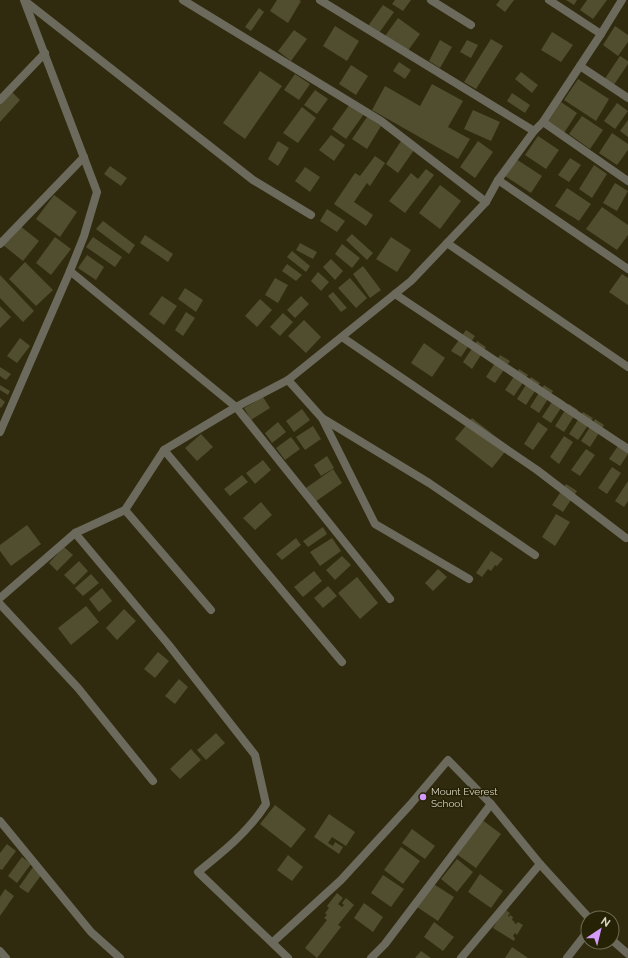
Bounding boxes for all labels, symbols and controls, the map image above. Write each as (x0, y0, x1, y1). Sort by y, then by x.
place label: Mount Everest School (431, 786, 498, 809)
marker: Mount Everest School (418, 792, 428, 802)
north arrow (580, 910, 620, 950)
text: N (598, 914, 613, 930)

